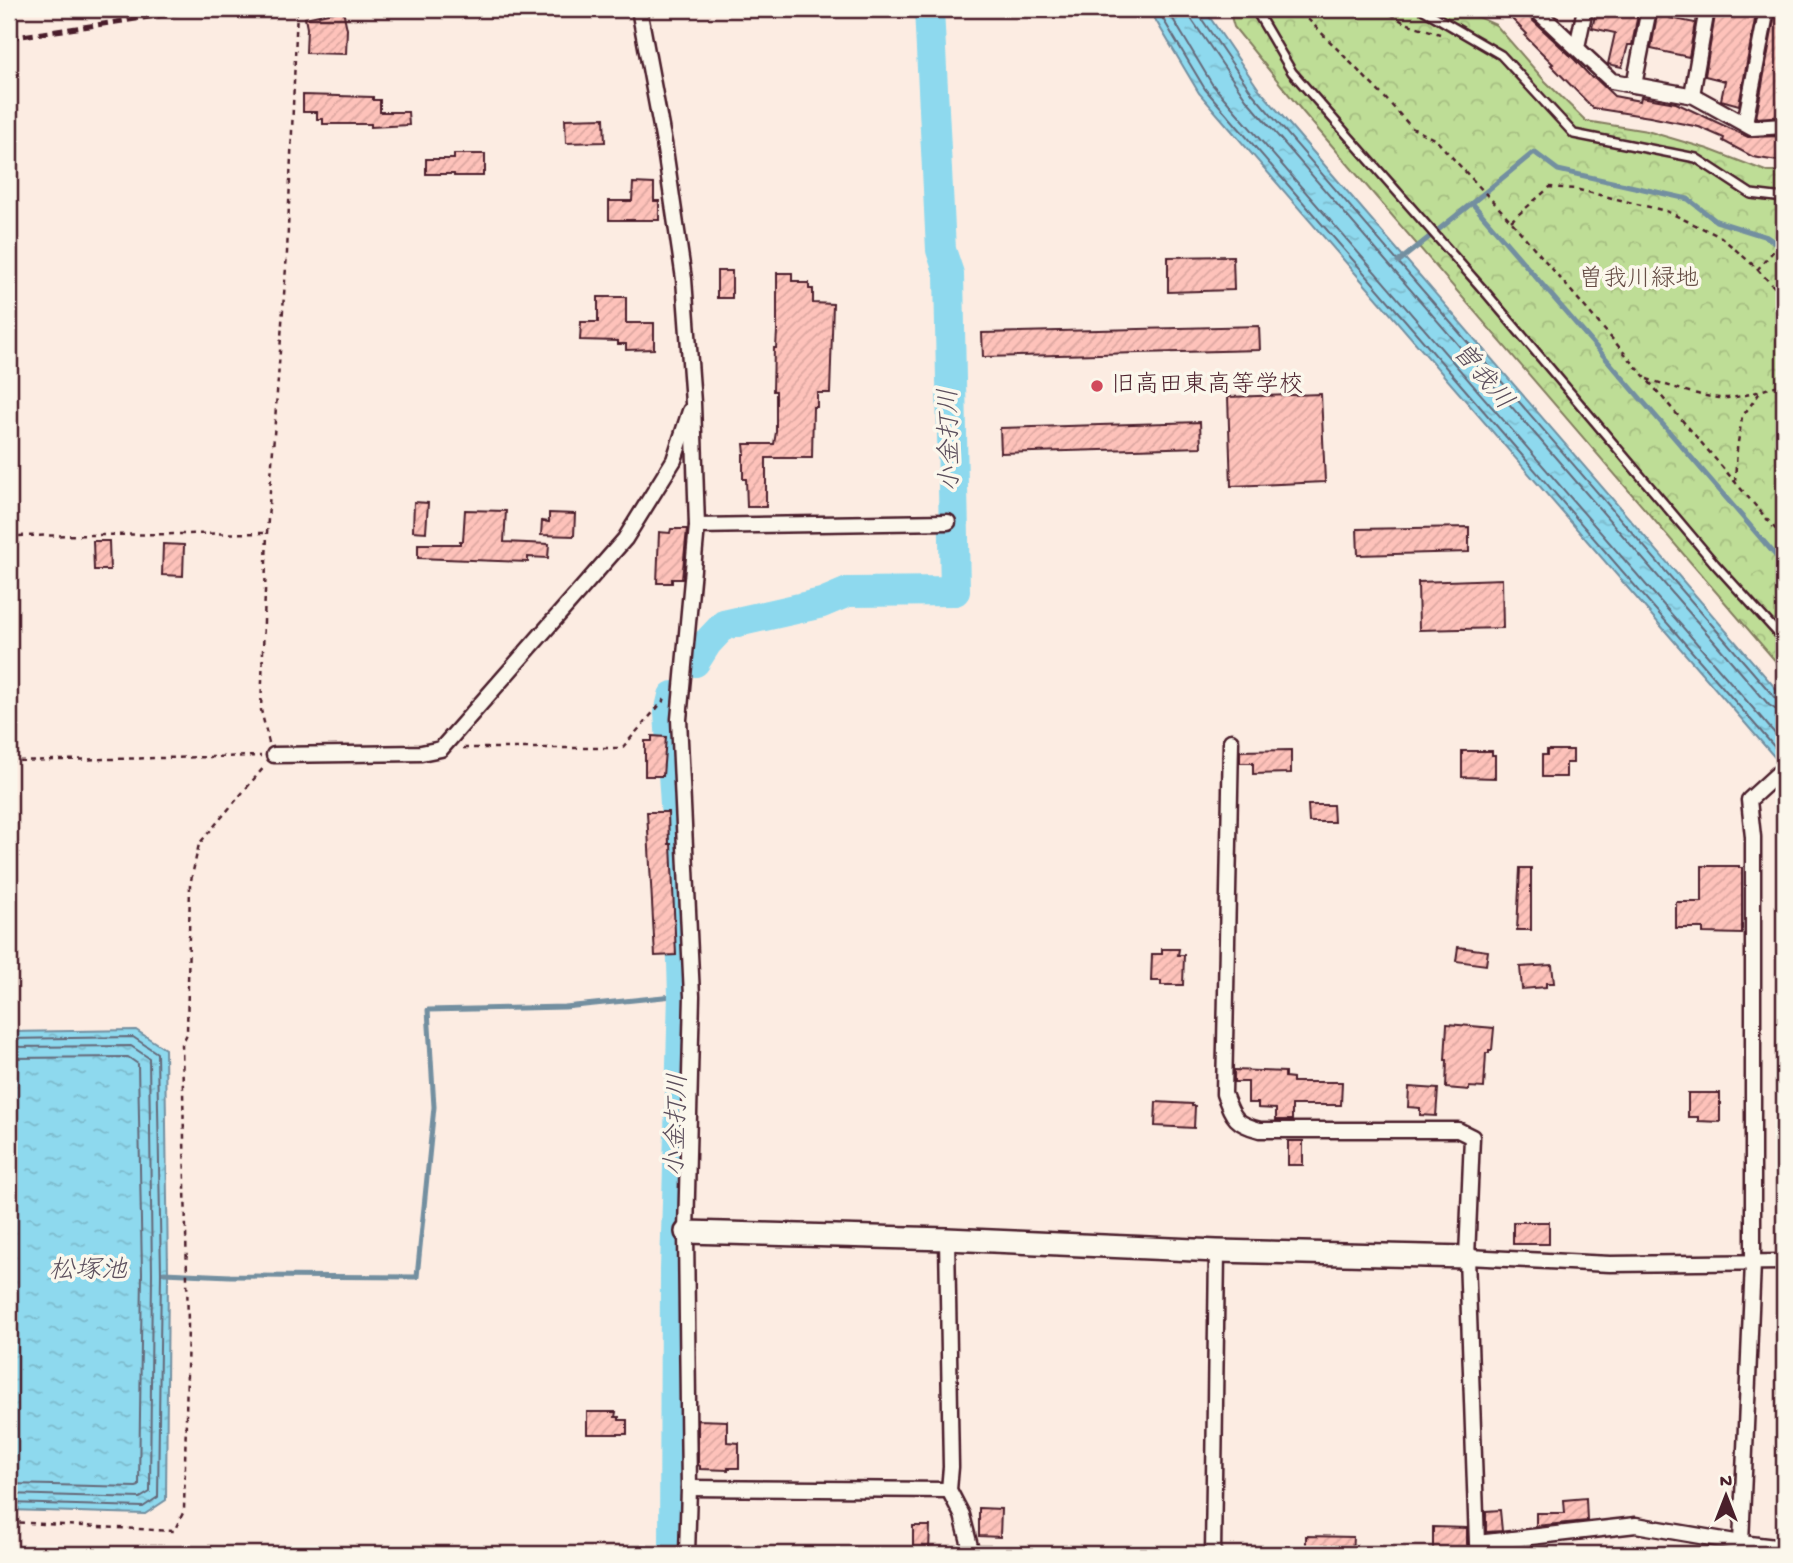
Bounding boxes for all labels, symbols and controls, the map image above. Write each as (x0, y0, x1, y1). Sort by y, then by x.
park label: 曽我川緑地 (1579, 265, 1699, 295)
water label: 曽我川 (1444, 337, 1519, 418)
place label: 旧高田東高等学校 (1111, 371, 1303, 401)
marker: 旧高田東高等学校 (1089, 378, 1105, 394)
water label: 小金打川 (935, 388, 968, 492)
water label: 小金打川 (661, 1072, 696, 1178)
water label: 松塚池 (49, 1256, 128, 1288)
north arrow (1692, 1462, 1762, 1532)
text: N (1720, 1471, 1732, 1494)

